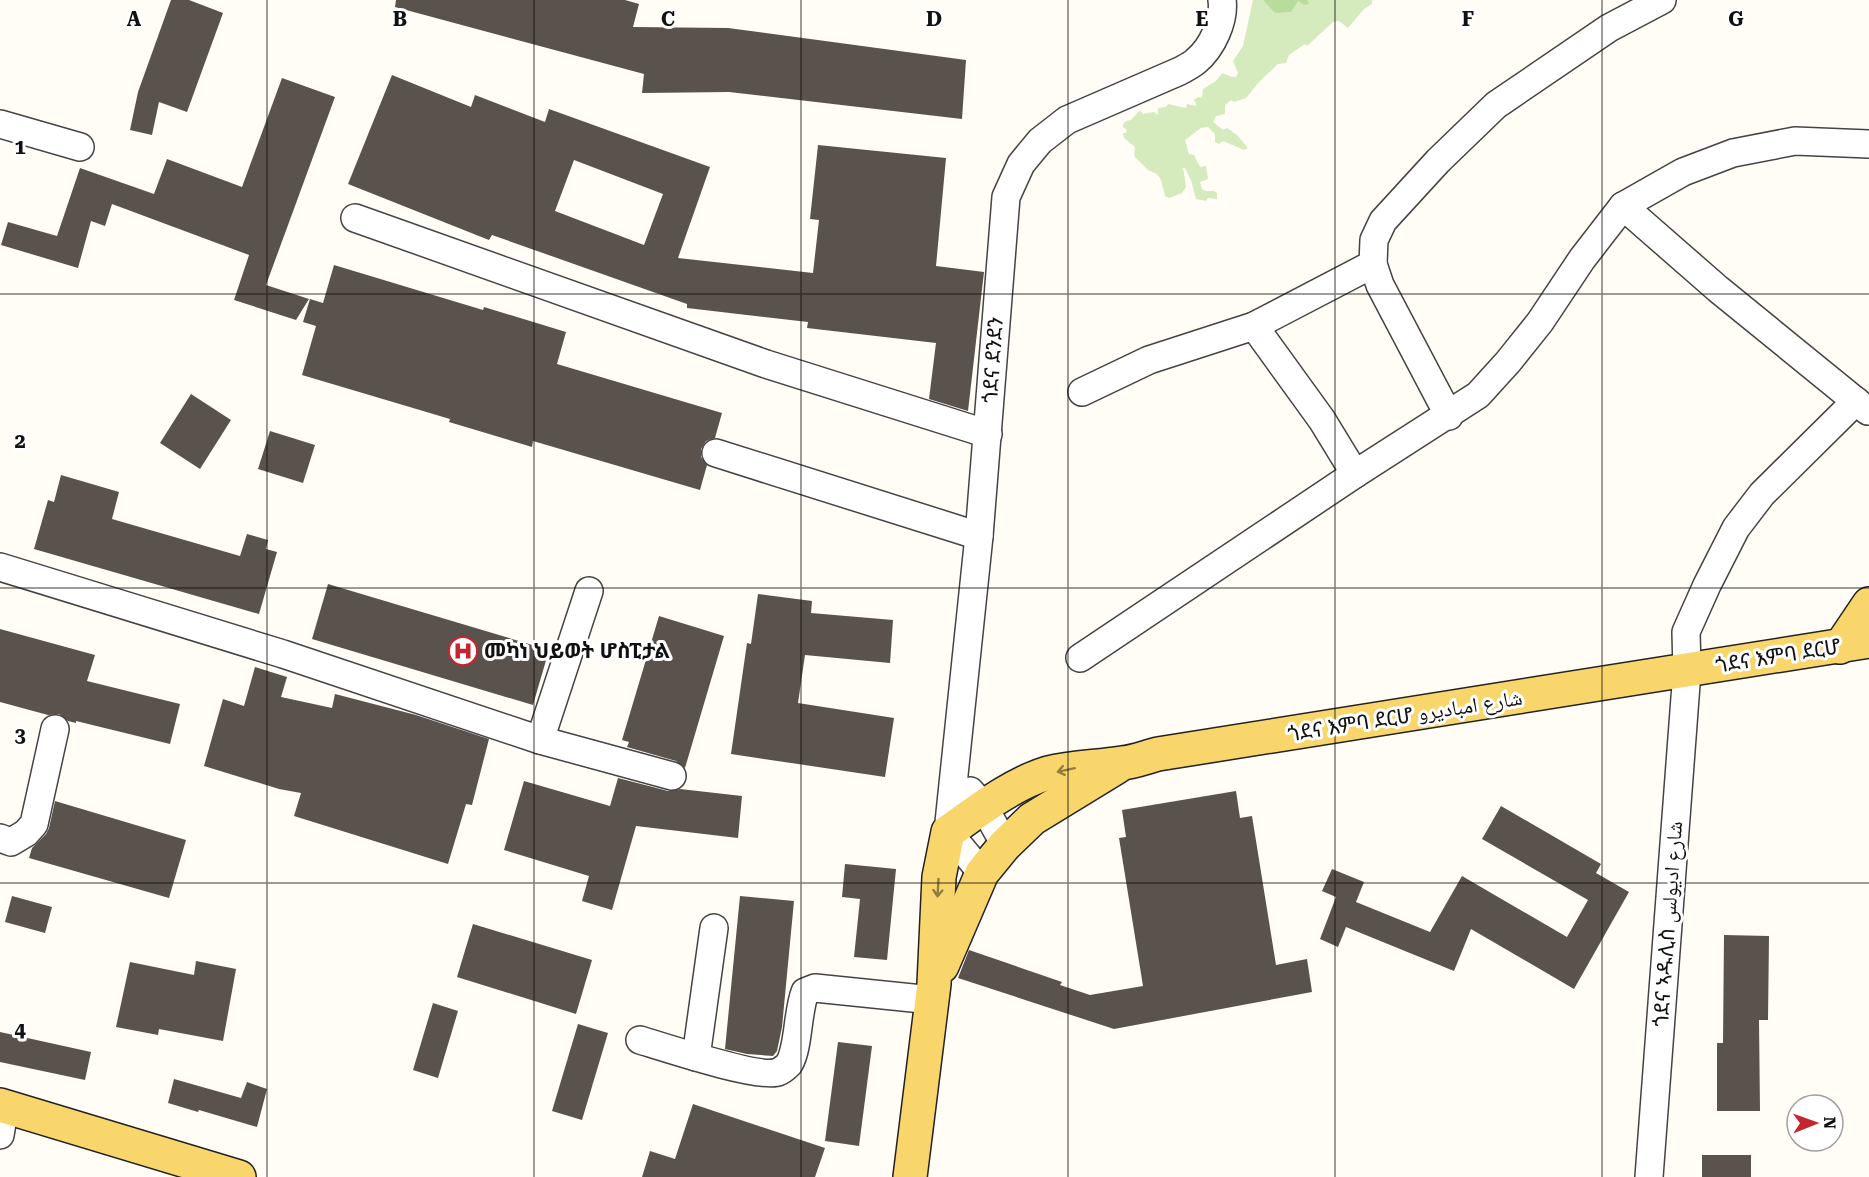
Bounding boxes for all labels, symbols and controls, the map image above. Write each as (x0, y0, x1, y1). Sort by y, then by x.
text: A (127, 7, 142, 31)
text: B (393, 7, 407, 31)
text: C (661, 7, 675, 31)
text: D (926, 7, 942, 31)
text: E (1196, 7, 1209, 31)
text: F (1462, 7, 1474, 31)
text: G (1728, 7, 1744, 31)
text: 1 (14, 135, 26, 159)
street label: ጎደና ደንደን (978, 316, 1008, 404)
text: 2 (14, 429, 26, 453)
street label: ጎደና እምባ ደርሆ (1714, 634, 1842, 678)
hospital icon: መካነ ህይወት ሆስፒታል (447, 635, 479, 667)
place label: መካነ ህይወት ሆስፒታል (484, 639, 670, 663)
street label: ጎደና እምባ ደርሆ شارع امباديرو (1286, 686, 1524, 747)
text: 3 (14, 723, 26, 747)
one-way arrow (1056, 764, 1075, 776)
street label: ጎደና ኣዱሊስ شارع اديولس (1649, 820, 1688, 1028)
one-way arrow (933, 878, 944, 898)
text: 4 (14, 1018, 26, 1042)
north arrow (1785, 1093, 1845, 1153)
text: N (1820, 1116, 1839, 1129)

